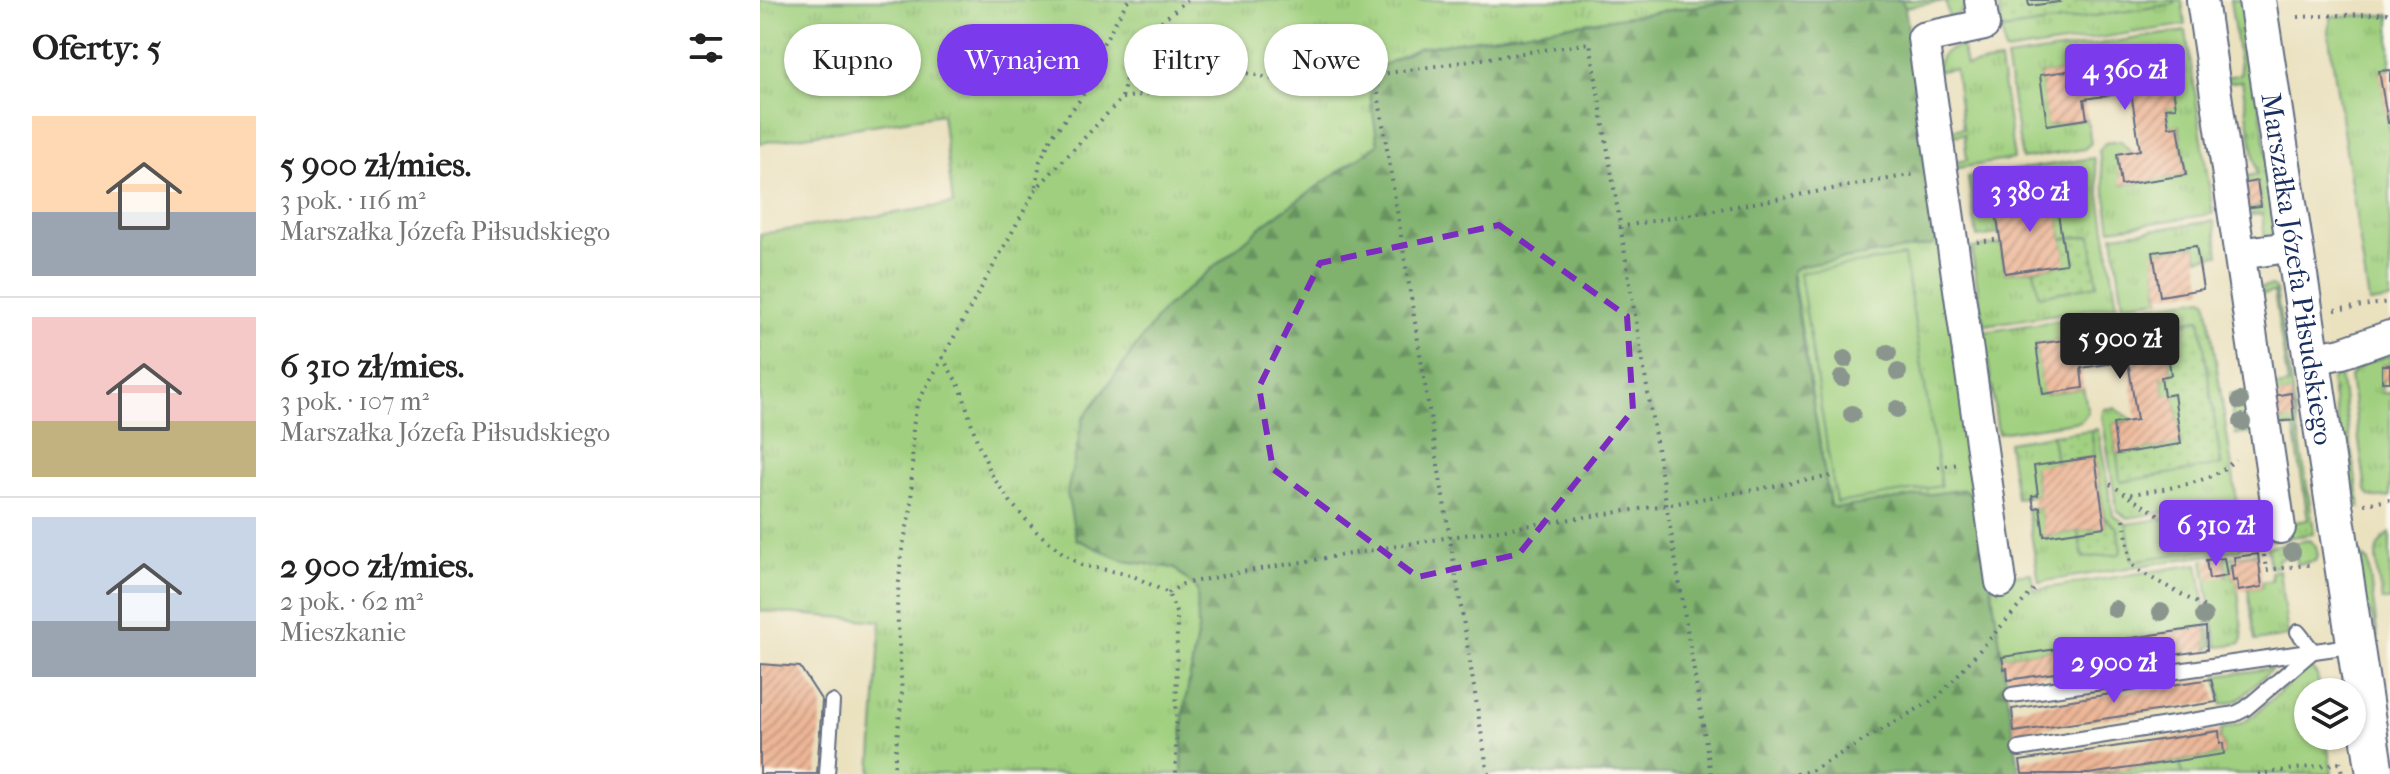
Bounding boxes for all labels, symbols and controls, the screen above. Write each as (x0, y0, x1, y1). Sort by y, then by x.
chip: Kupno (784, 24, 921, 96)
chip: Wynajem (937, 24, 1108, 96)
chip: Filtry (1124, 24, 1248, 96)
chip: Nowe (1264, 24, 1388, 96)
icon: filters (684, 26, 728, 70)
text: Oferty: 5 (32, 28, 162, 68)
pin: 4 360 zł (2042, 44, 2208, 112)
text: 4 360 zł (2083, 54, 2167, 85)
street label: Marszałka Józefa Piłsudskiego (2255, 90, 2341, 447)
text: 5 900 zł/mies. (280, 145, 471, 185)
icon: home (96, 148, 192, 244)
pin: 3 380 zł (1947, 166, 2113, 234)
text: 3 380 zł (1991, 176, 2069, 207)
text: 3 pok. · 116 m² (280, 185, 426, 216)
text: Marszałka Józefa Piłsudskiego (280, 216, 610, 247)
pin: 5 900 zł (2037, 313, 2203, 381)
text: 5 900 zł (2078, 323, 2162, 354)
text: 6 310 zł/mies. (280, 346, 464, 386)
icon: home (96, 349, 192, 445)
text: 3 pok. · 107 m² (280, 386, 429, 417)
text: Marszałka Józefa Piłsudskiego (280, 417, 610, 448)
pin: 6 310 zł (2133, 500, 2299, 568)
text: 6 310 zł (2177, 510, 2255, 541)
text: 2 900 zł/mies. (280, 546, 474, 586)
icon: home (96, 549, 192, 645)
text: 2 pok. · 62 m² (280, 586, 423, 617)
text: Mieszkanie (280, 617, 406, 648)
pin: 2 900 zł (2031, 637, 2197, 705)
text: 2 900 zł (2071, 647, 2157, 678)
map controls (2294, 678, 2366, 750)
button: layers (2294, 678, 2366, 750)

